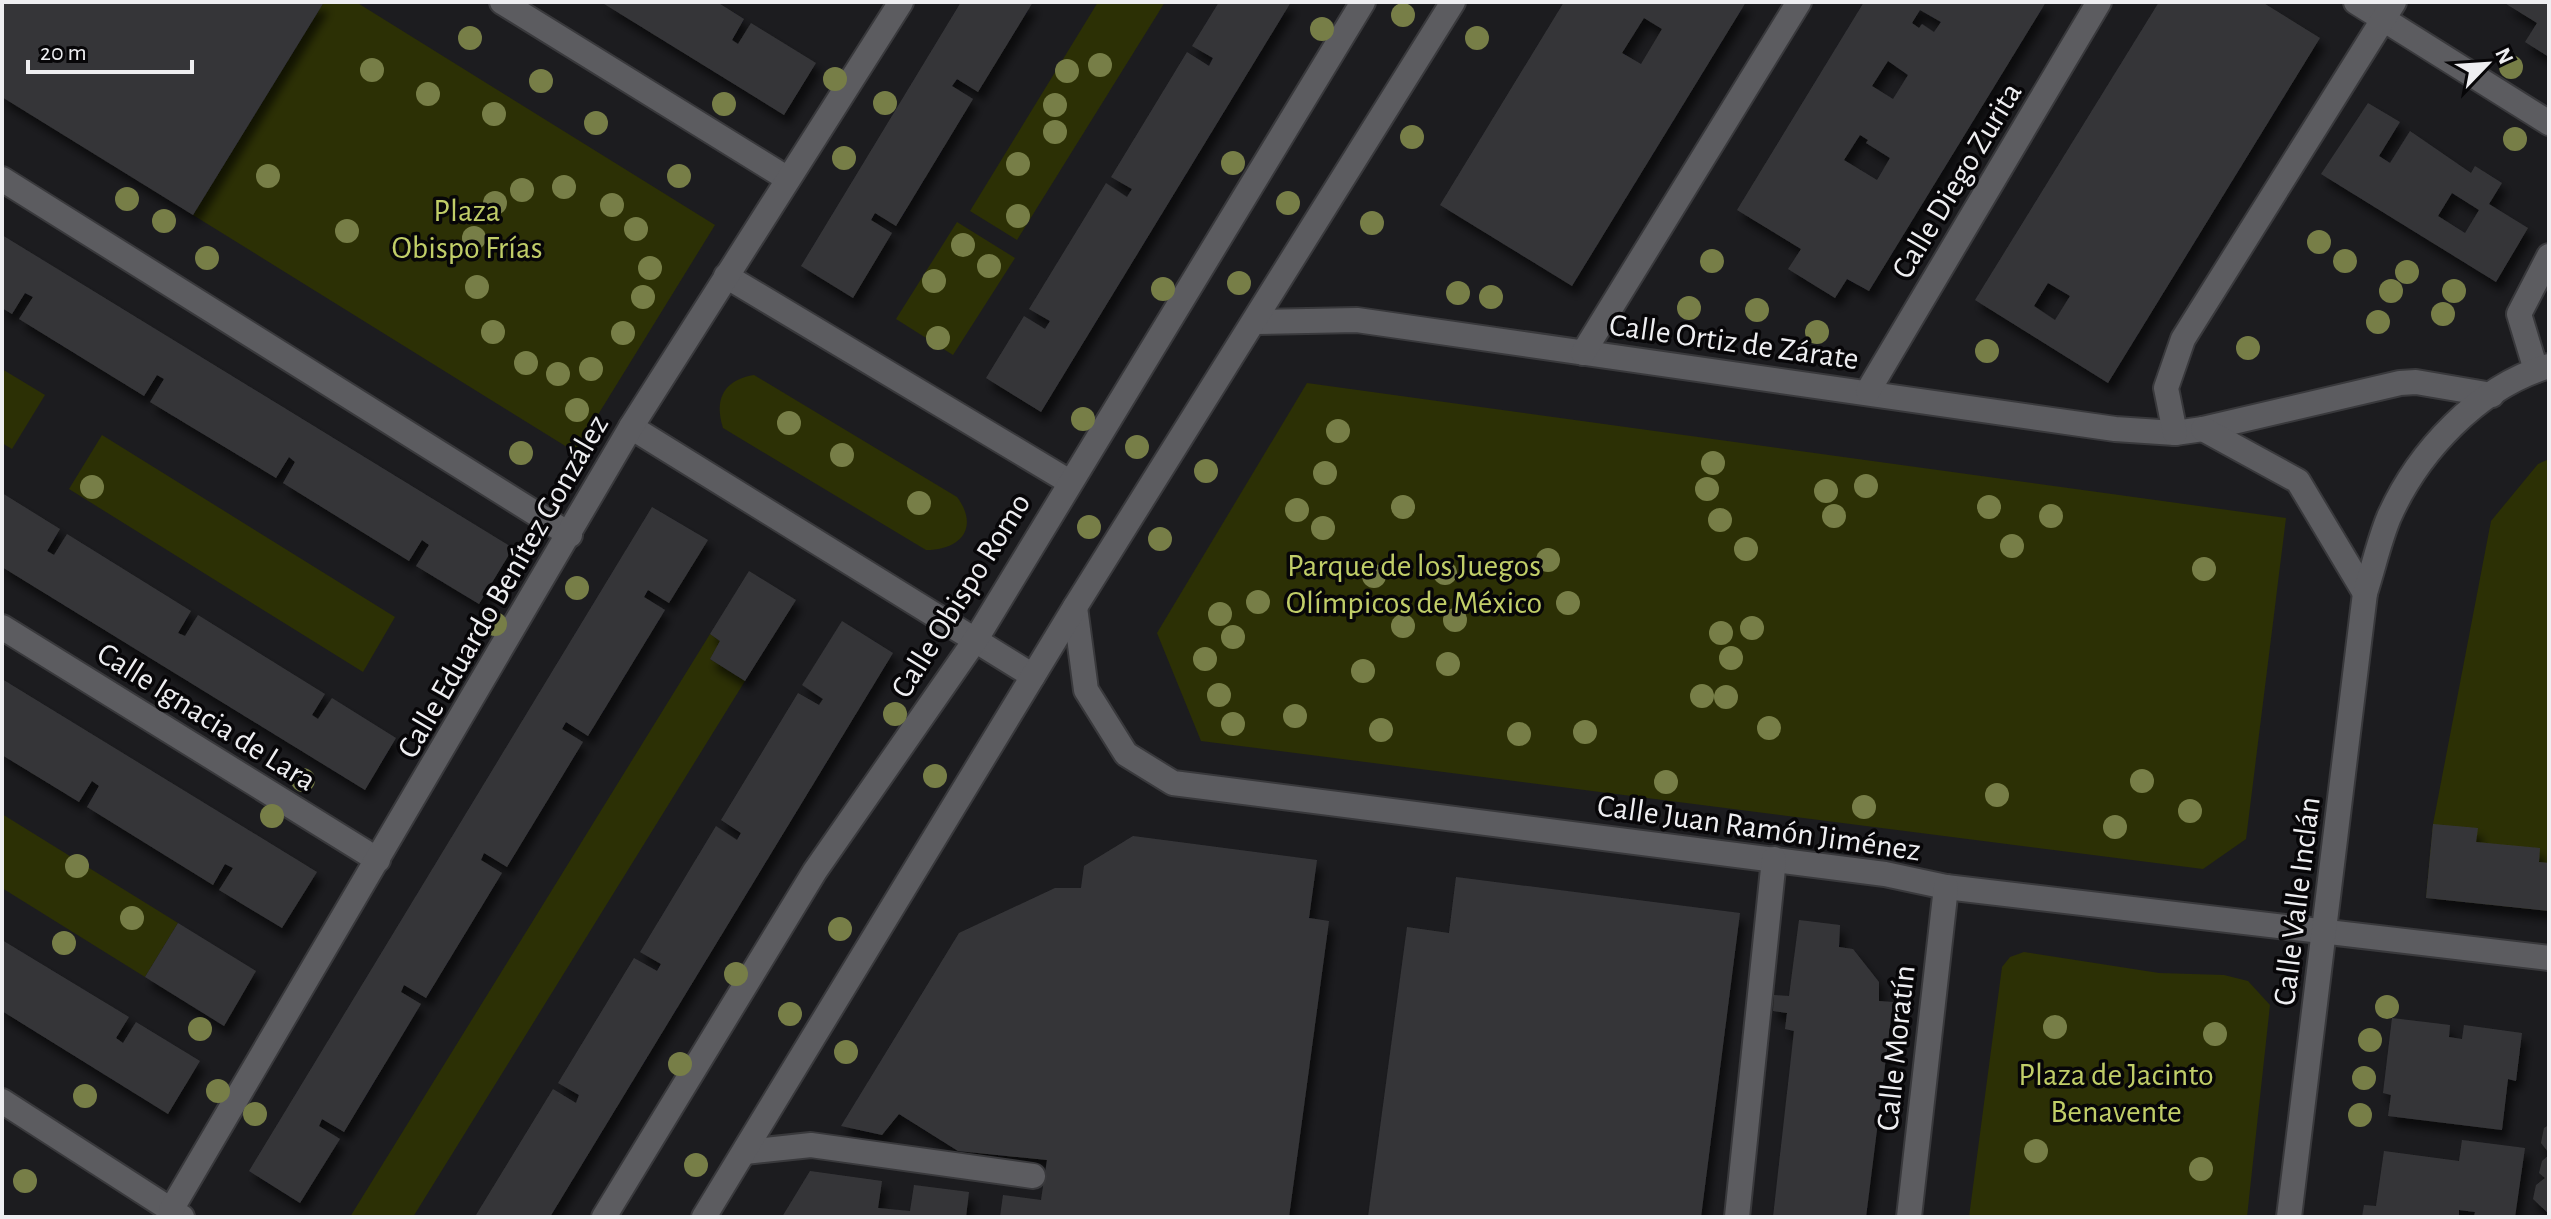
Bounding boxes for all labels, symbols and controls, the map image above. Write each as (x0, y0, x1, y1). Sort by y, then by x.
scale bar (28, 24, 192, 74)
north arrow (2447, 24, 2527, 104)
text: 20 m (40, 41, 87, 65)
text: N (2491, 44, 2517, 68)
street label: Calle Diego Zurita (1886, 77, 2028, 284)
park label: Plaza Obispo Frías (391, 195, 543, 264)
street label: Calle Ortiz de Zárate (1607, 309, 1861, 375)
street label: Calle Eduardo Benítez González (391, 410, 614, 763)
street label: Calle Obispo Romo (885, 488, 1036, 703)
park label: Parque de los Juegos Olímpicos de México (1286, 550, 1542, 619)
street label: Calle Ignacia de Lara (91, 637, 321, 797)
street label: Calle Juan Ramón Jiménez (1595, 789, 1923, 867)
street label: Calle Valle Inclán (2268, 795, 2326, 1007)
street label: Calle Moratín (1871, 964, 1921, 1133)
park label: Plaza de Jacinto Benavente (2018, 1059, 2214, 1128)

